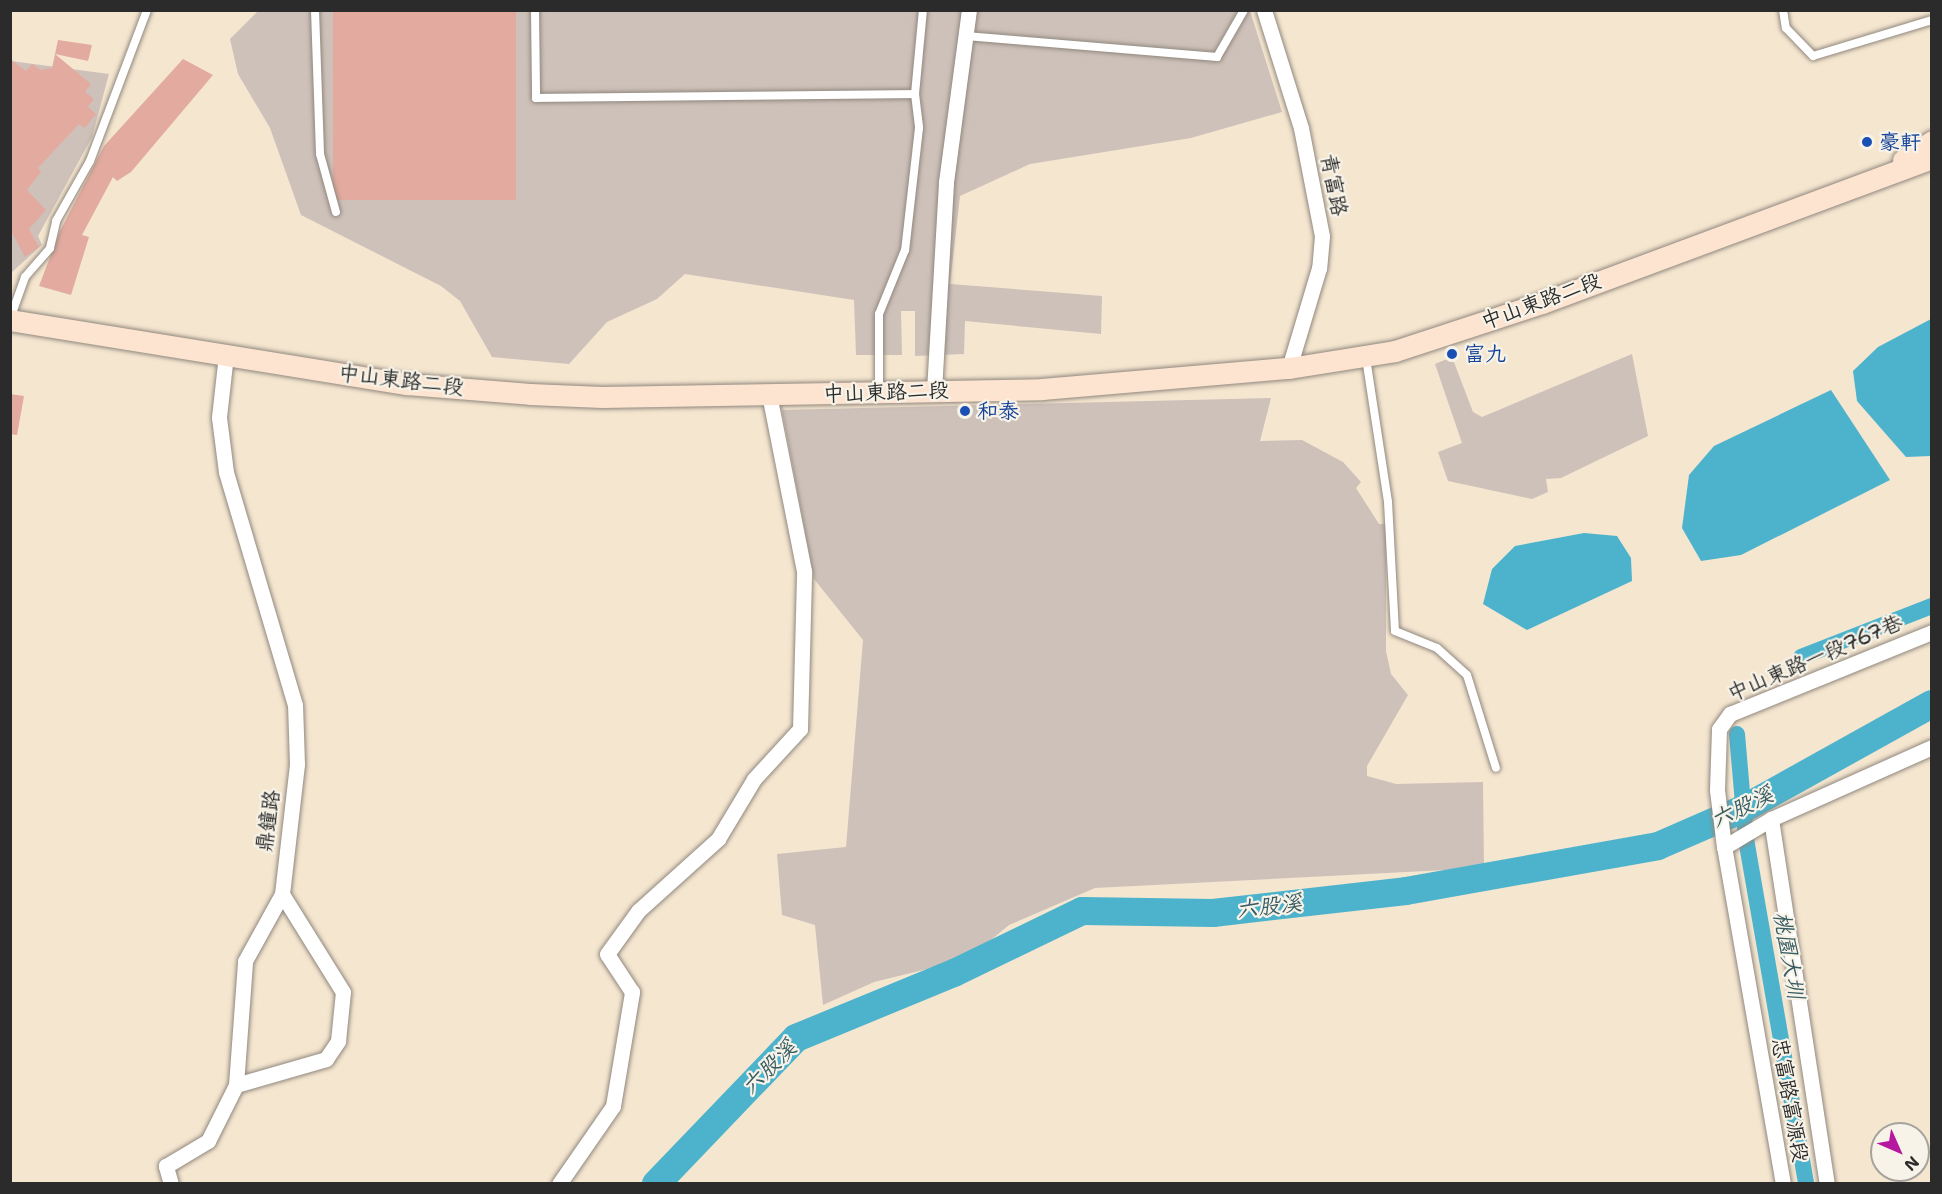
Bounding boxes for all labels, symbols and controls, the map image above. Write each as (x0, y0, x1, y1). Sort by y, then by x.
place label: 豪軒 (1879, 129, 1921, 155)
marker: 豪軒 (1860, 135, 1874, 149)
street label: 青富路 (1316, 152, 1352, 218)
street label: 中山東路二段 (1477, 268, 1605, 334)
place label: 富九 (1464, 341, 1506, 367)
marker: 富九 (1445, 347, 1459, 361)
street label: 中山東路二段 (337, 360, 465, 400)
street label: 中山東路二段 (823, 377, 949, 407)
place label: 和泰 (977, 398, 1019, 424)
marker: 和泰 (958, 404, 972, 418)
street label: 中山東路一段767巷 (1724, 610, 1906, 706)
water label: 六股溪 (1707, 781, 1777, 833)
street label: 鼎鐘路 (251, 788, 285, 854)
water label: 六股溪 (1235, 889, 1303, 923)
water label: 桃園大圳 (1768, 909, 1810, 1001)
water label: 六股溪 (736, 1034, 802, 1100)
street label: 忠富路富源段 (1767, 1036, 1813, 1164)
north arrow (1870, 1122, 1930, 1182)
text: N (1900, 1152, 1924, 1176)

